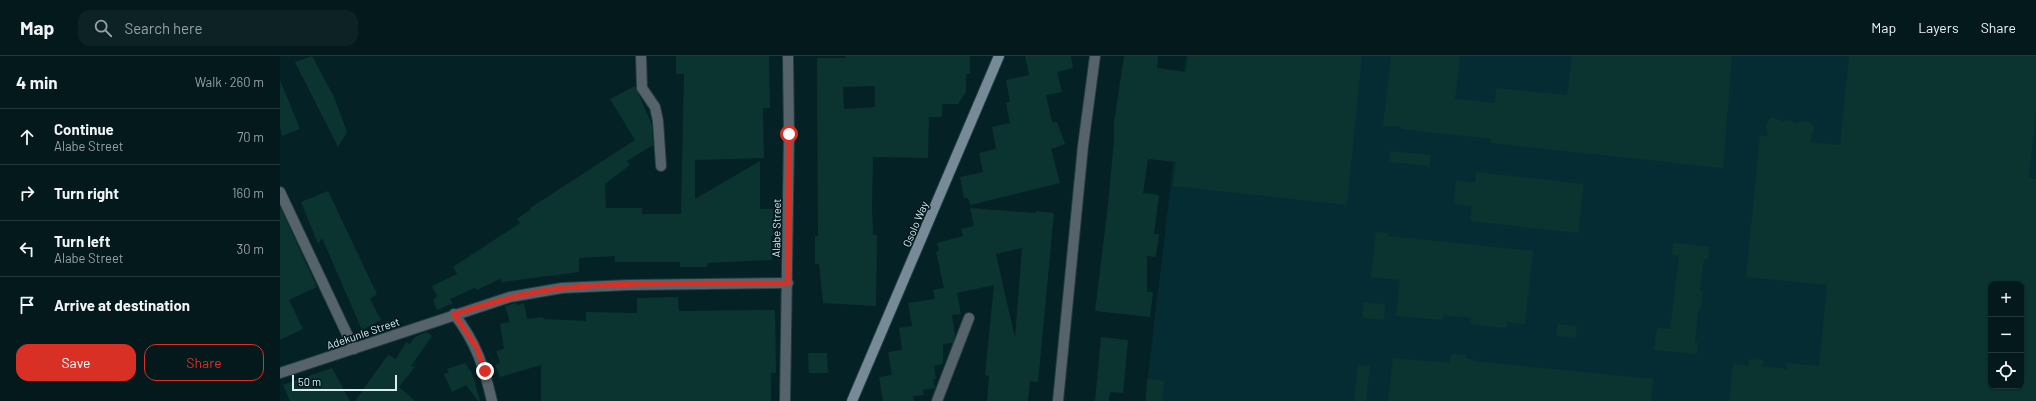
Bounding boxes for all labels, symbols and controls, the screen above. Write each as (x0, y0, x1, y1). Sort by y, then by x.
search box (78, 10, 358, 46)
text: Map (20, 16, 54, 39)
icon: search (92, 17, 114, 39)
text: Search here (124, 19, 202, 37)
text: Map (1871, 19, 1896, 36)
text: Layers (1918, 19, 1959, 36)
text: Share (1981, 19, 2016, 36)
text: 4 min (16, 72, 58, 92)
text: Walk · 260 m (195, 74, 264, 90)
text: Continue (54, 120, 114, 138)
route start (780, 125, 798, 143)
icon: ahead (16, 126, 38, 148)
text: 70 m (237, 129, 264, 145)
text: Alabe Street (54, 138, 124, 154)
icon: right (16, 182, 38, 204)
text: Turn right (54, 184, 119, 202)
text: 160 m (232, 185, 264, 201)
street label: Alabe Street (769, 198, 783, 258)
street label: Osolo Way (900, 199, 930, 249)
text: Turn left (54, 232, 110, 250)
icon: left (16, 238, 38, 260)
text: 30 m (237, 241, 264, 257)
text: Alabe Street (54, 250, 124, 266)
map controls (1988, 281, 2024, 389)
button: + (1988, 281, 2024, 317)
icon: arrive (16, 294, 38, 316)
text: Arrive at destination (54, 296, 190, 314)
street label: Adekunle Street (325, 314, 401, 352)
button: − (1988, 317, 2024, 353)
button: Save (16, 344, 136, 381)
button: Share (144, 344, 264, 381)
button: locate (1988, 353, 2024, 389)
route end (476, 362, 494, 380)
scale bar (292, 373, 397, 392)
text: 50 m (298, 375, 321, 388)

